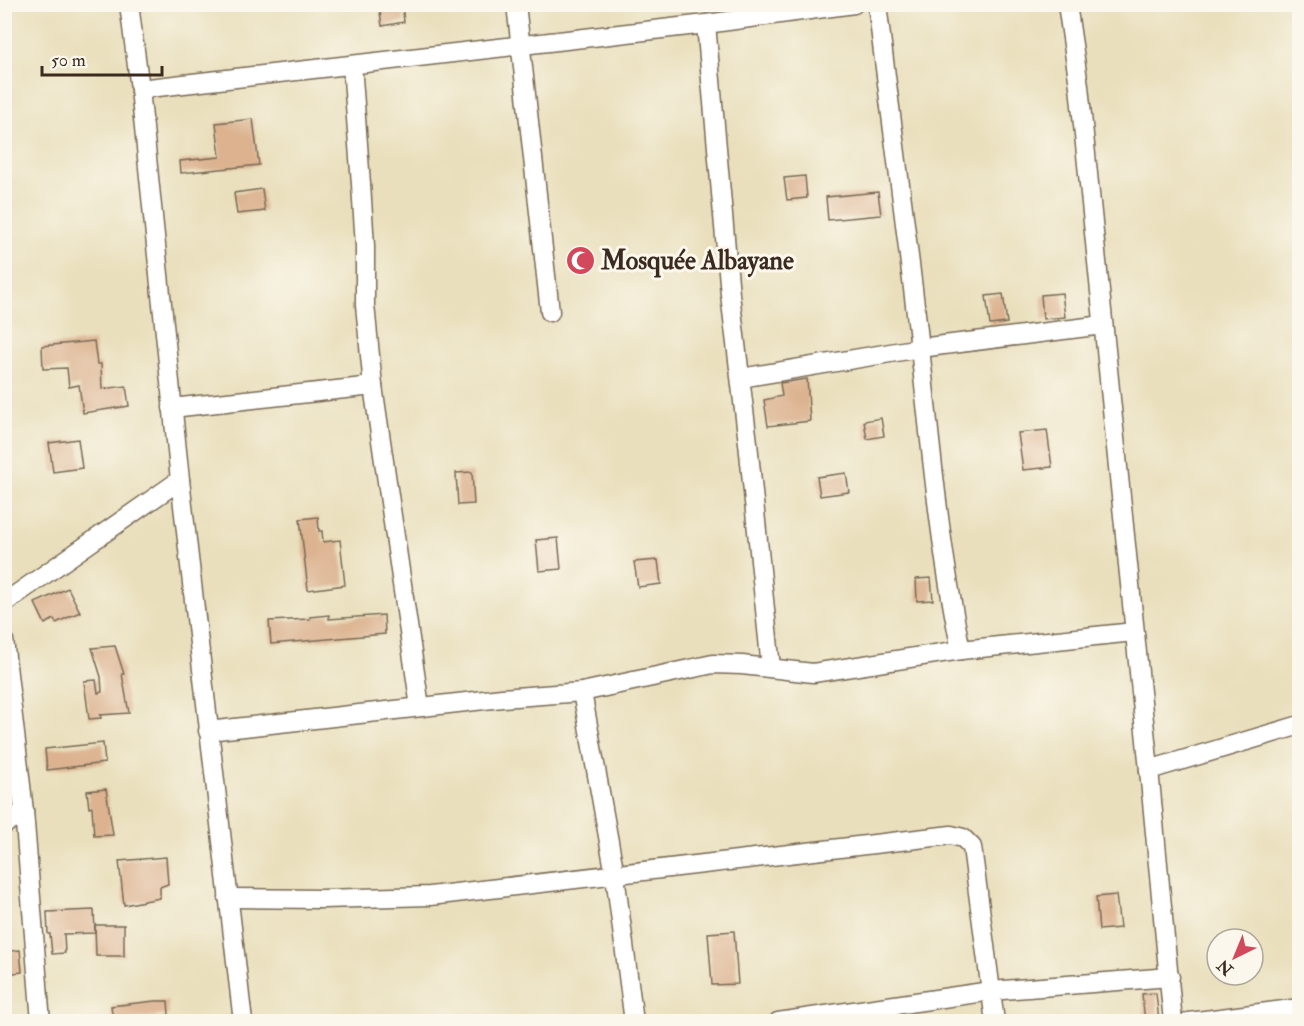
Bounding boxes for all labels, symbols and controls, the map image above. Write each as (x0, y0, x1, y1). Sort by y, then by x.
scale bar (42, 39, 162, 77)
text: 50 m (51, 49, 86, 72)
mosque icon: Mosquée Albayane (564, 244, 596, 276)
place label: Mosquée Albayane (600, 245, 794, 278)
north arrow (1205, 927, 1265, 987)
text: N (1213, 955, 1238, 980)

